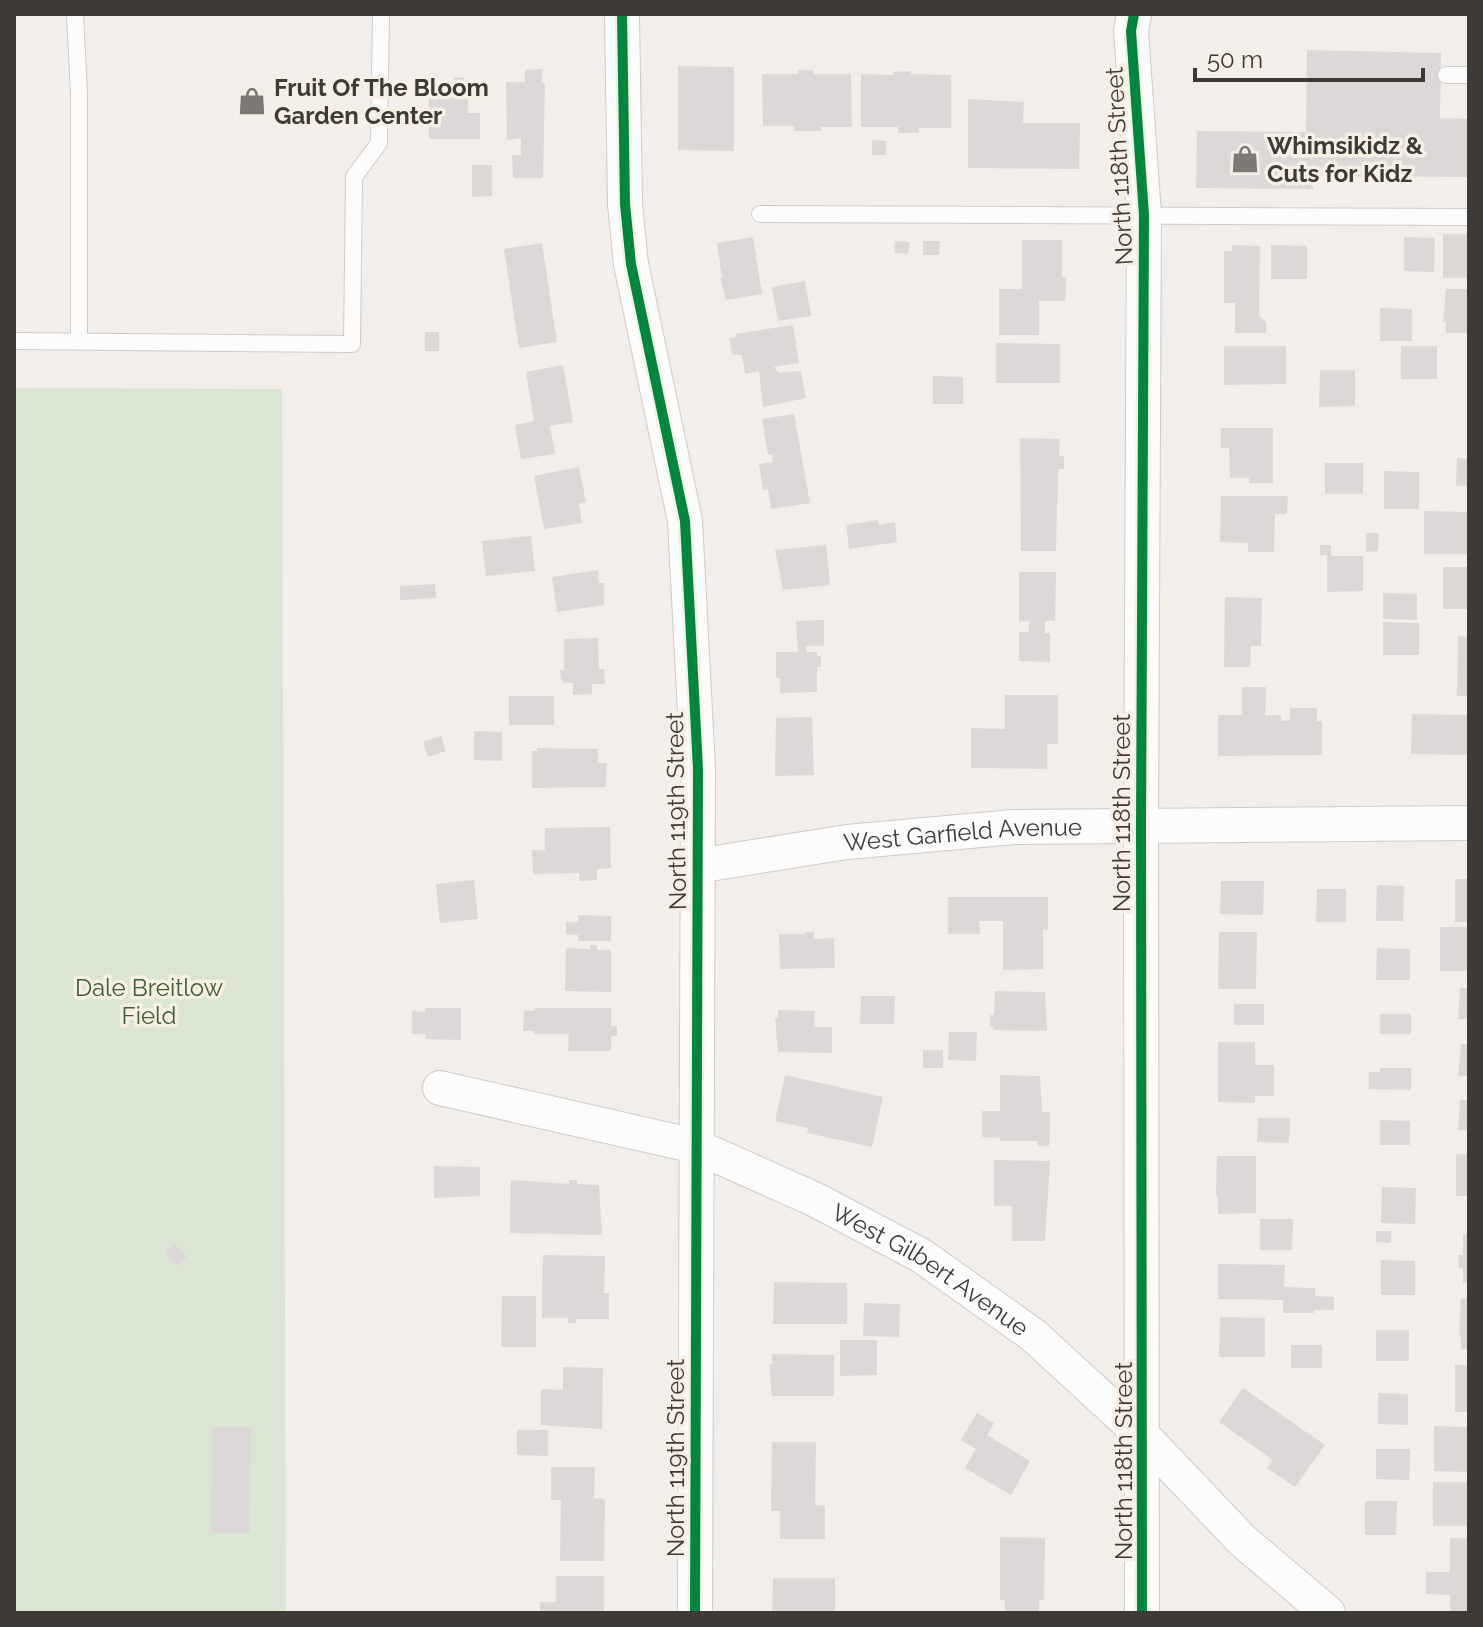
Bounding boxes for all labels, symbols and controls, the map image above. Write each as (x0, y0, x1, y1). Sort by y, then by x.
scale bar (1195, 32, 1423, 82)
text: 50 m (1207, 45, 1263, 74)
street label: North 118th Street (1099, 66, 1139, 266)
place label: Fruit Of The Bloom Garden Center (274, 73, 489, 130)
shop icon: Fruit Of The Bloom Garden Center (237, 86, 267, 116)
place label: Whimsikidz & Cuts for Kidz (1267, 131, 1424, 188)
shop icon: Whimsikidz & Cuts for Kidz (1230, 144, 1260, 174)
street label: North 119th Street (660, 712, 692, 910)
street label: North 118th Street (1107, 714, 1136, 912)
street label: West Garfield Avenue (842, 812, 1082, 857)
park label: Dale Breitlow Field (75, 973, 224, 1030)
street label: West Gilbert Avenue (827, 1197, 1035, 1342)
street label: North 119th Street (661, 1359, 690, 1557)
street label: North 118th Street (1109, 1362, 1138, 1560)

